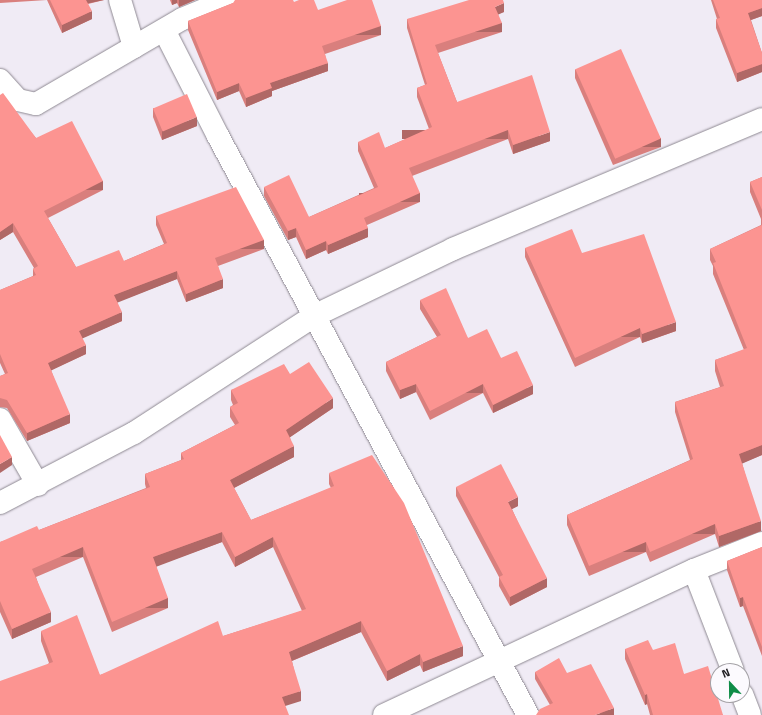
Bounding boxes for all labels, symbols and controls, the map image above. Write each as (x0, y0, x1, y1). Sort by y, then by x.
north arrow (710, 663, 750, 703)
text: N (719, 664, 732, 682)

